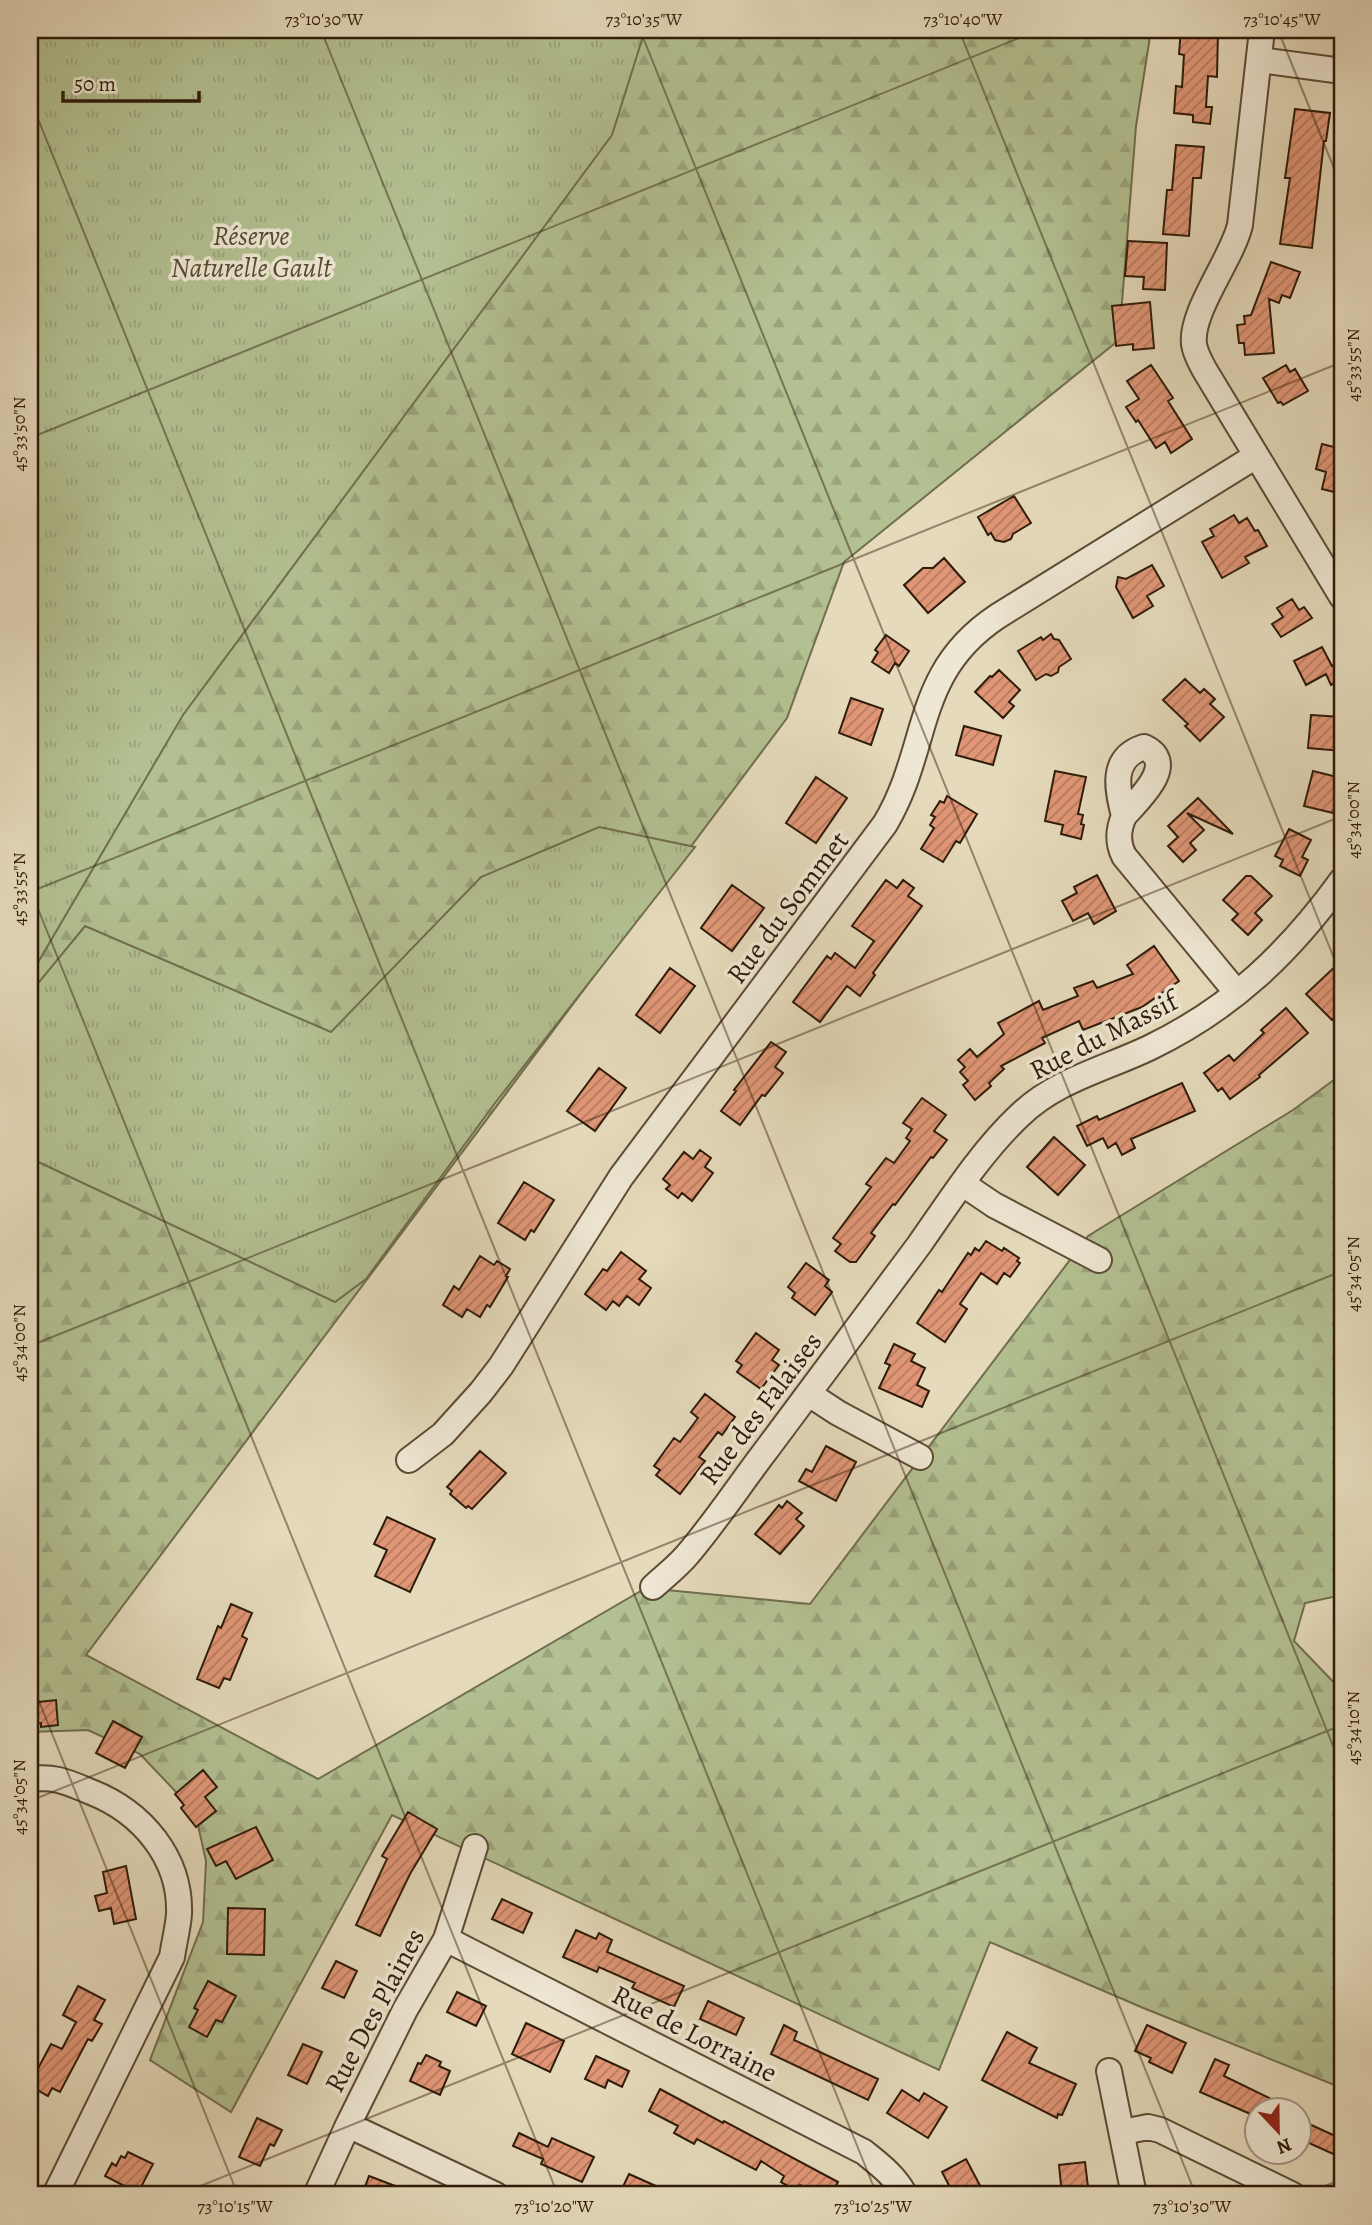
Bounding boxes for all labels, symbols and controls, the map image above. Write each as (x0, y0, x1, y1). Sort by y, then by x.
text: 73°10'30"W (285, 7, 364, 31)
text: 73°10'35"W (606, 7, 683, 31)
text: 73°10'40"W (923, 7, 1003, 31)
text: 73°10'45"W (1243, 7, 1321, 31)
scale bar (63, 60, 200, 104)
text: 50 m (74, 70, 116, 98)
park label: Réserve Naturelle Gault (171, 217, 332, 287)
text: 45°33'55"N (1341, 328, 1365, 402)
text: 45°33'50"N (7, 396, 31, 472)
text: 45°34'00"N (1341, 781, 1365, 859)
street label: Rue du Sommet (718, 824, 858, 992)
text: 45°33'55"N (7, 852, 31, 926)
street label: Rue du Massif (1023, 981, 1187, 1089)
text: 45°34'05"N (1341, 1236, 1365, 1312)
text: 45°34'00"N (7, 1304, 31, 1382)
street label: Rue des Falaises (691, 1324, 831, 1493)
text: 45°34'10"N (1341, 1691, 1365, 1765)
text: 45°34'05"N (7, 1759, 31, 1835)
street label: Rue Des Plaines (316, 1922, 434, 2099)
street label: Rue de Lorraine (605, 1976, 784, 2092)
north arrow (1242, 2096, 1312, 2166)
text: N (1273, 2131, 1295, 2161)
text: 73°10'15"W (197, 2194, 273, 2218)
text: 73°10'20"W (514, 2194, 594, 2218)
text: 73°10'25"W (834, 2194, 912, 2218)
text: 73°10'30"W (1153, 2194, 1232, 2218)

